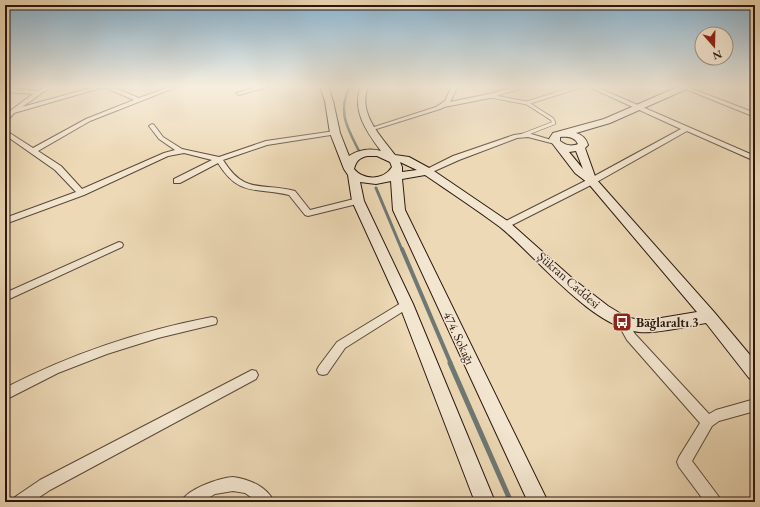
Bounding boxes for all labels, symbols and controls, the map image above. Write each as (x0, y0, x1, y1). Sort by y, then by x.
north arrow (694, 26, 734, 66)
text: N (711, 47, 724, 64)
street label: Şükran Caddesi (534, 248, 604, 312)
street label: 474. Sokağı (439, 309, 479, 367)
bus stop icon: Bağlaraltı 3 (611, 311, 633, 333)
place label: Bağlaraltı 3 (636, 314, 699, 331)

